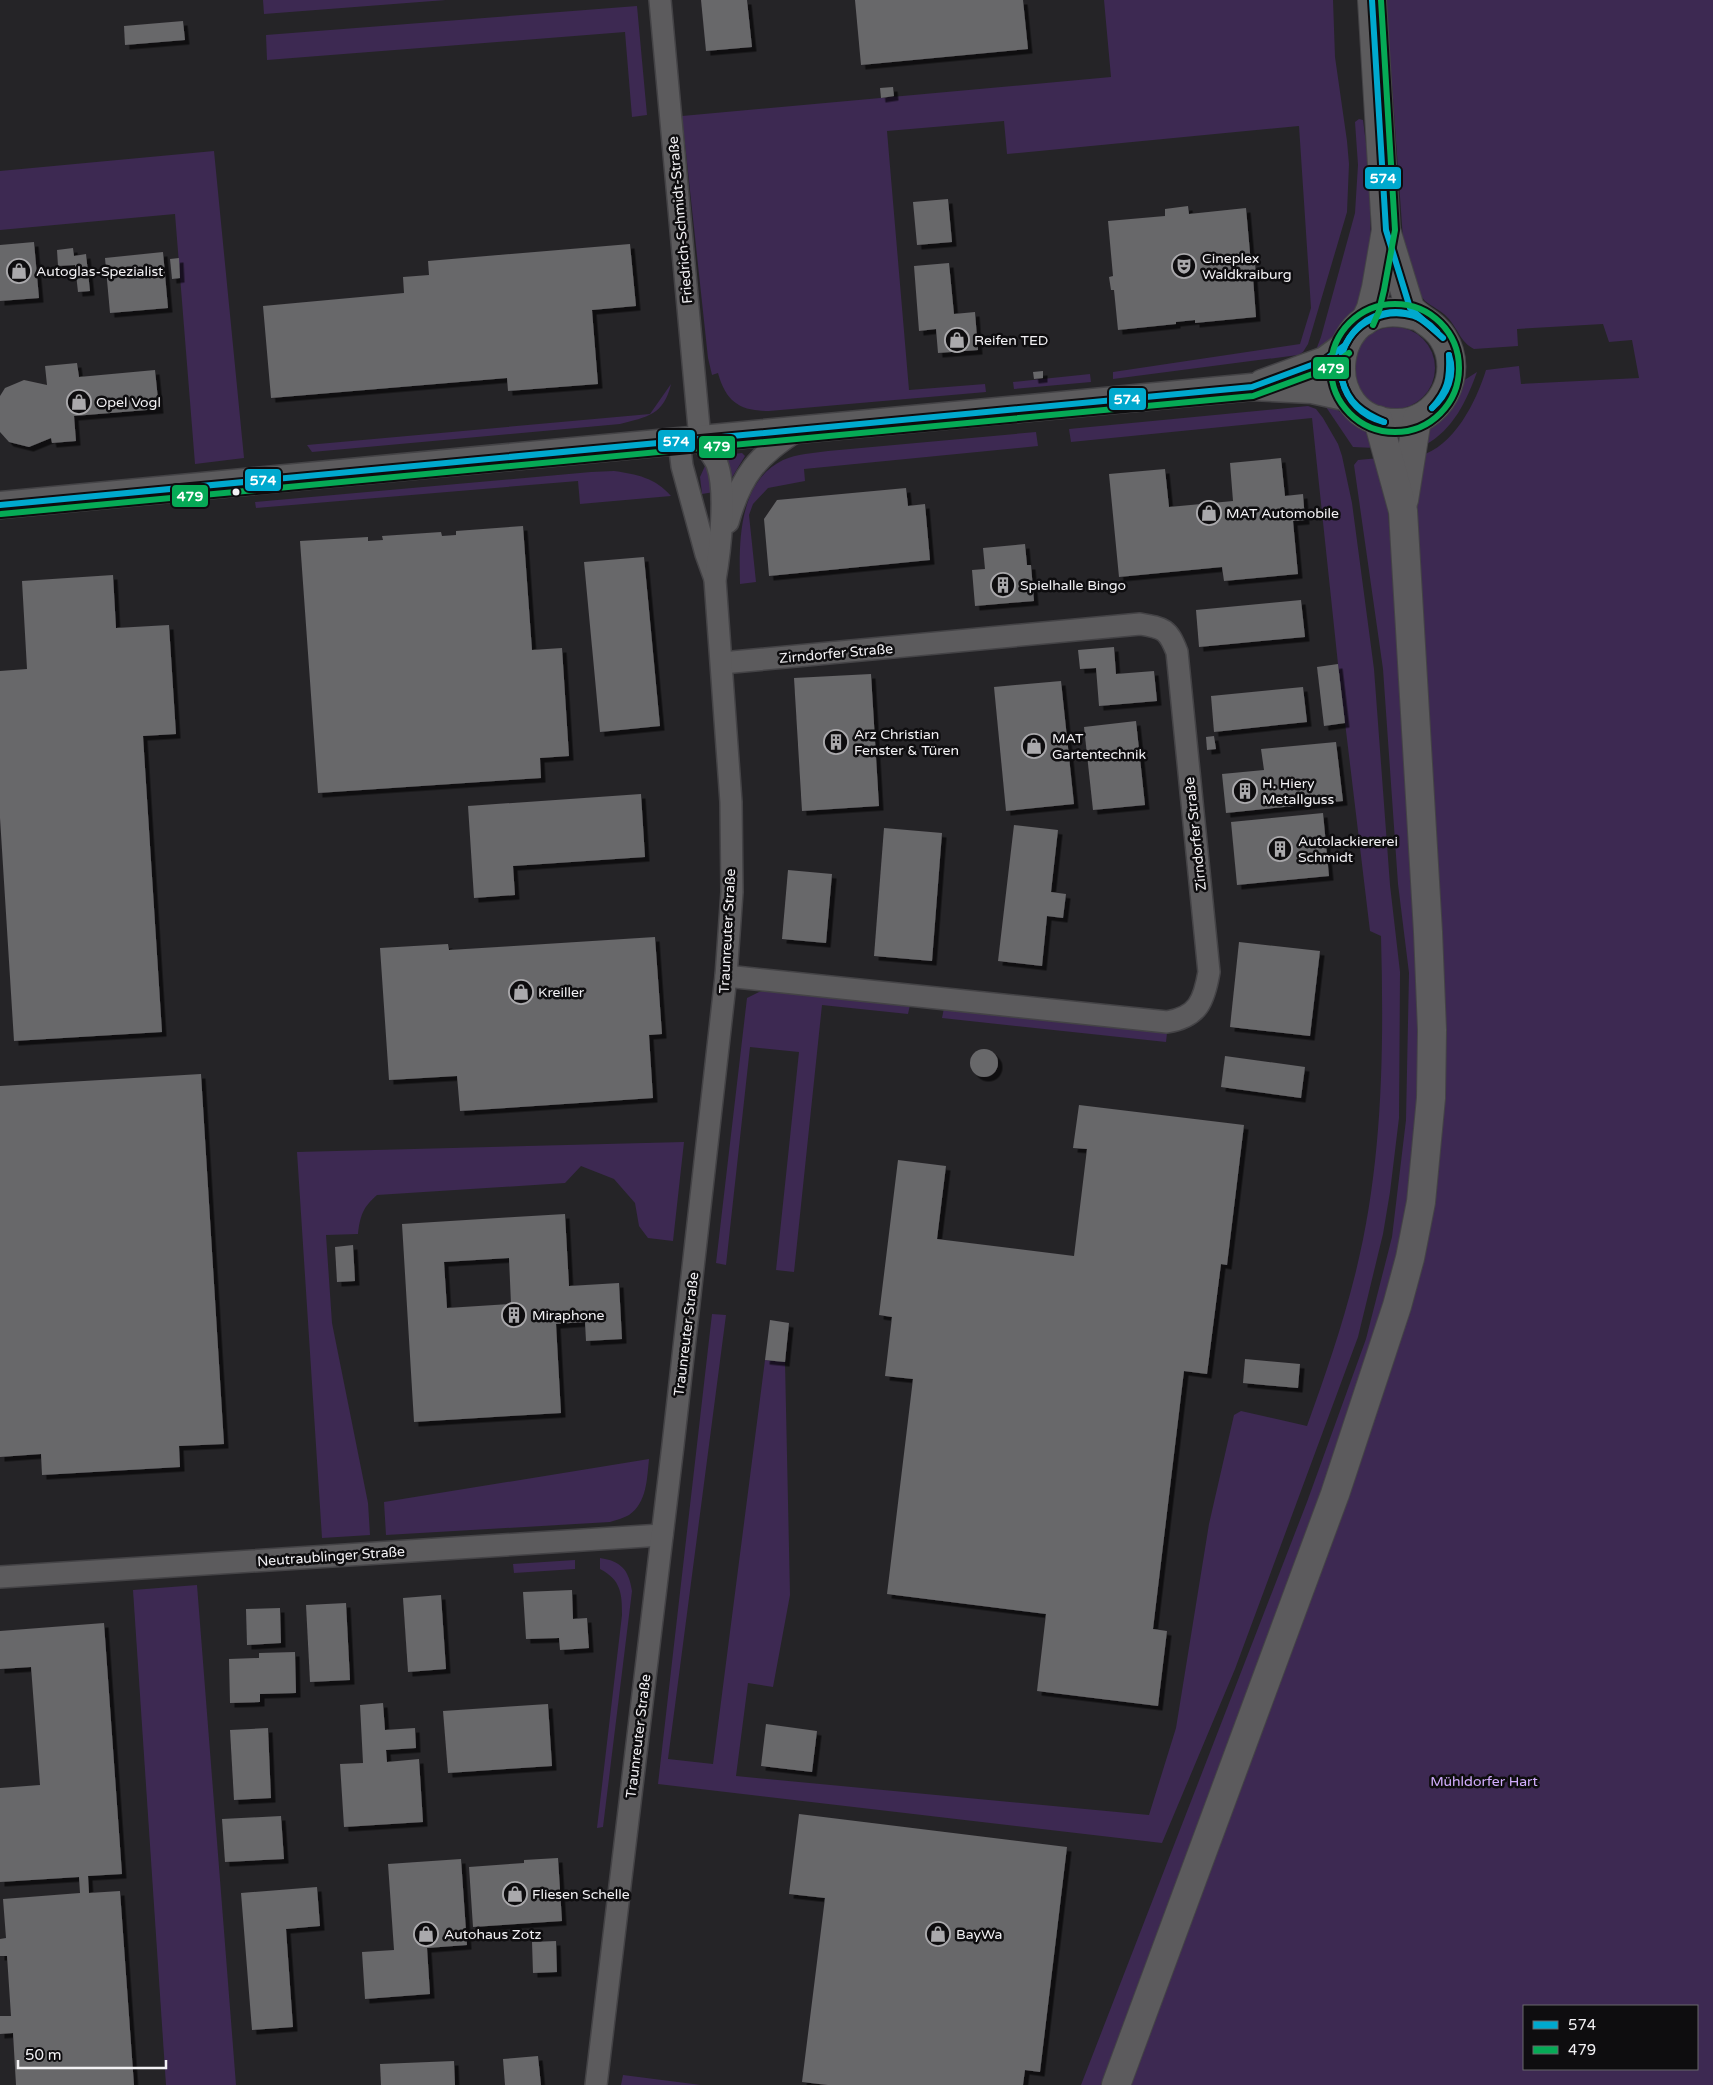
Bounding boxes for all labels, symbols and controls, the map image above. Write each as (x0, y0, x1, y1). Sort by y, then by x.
street label: Friedrich-Schmidt-Straße (665, 135, 696, 304)
line badge: 574 (1364, 166, 1402, 190)
text: 574 (1370, 170, 1396, 187)
place label: Cineplex Waldkraiburg (1202, 250, 1291, 283)
theatre icon: Cineplex Waldkraiburg (1171, 253, 1197, 279)
shop icon: Autoglas-Spezialist (6, 258, 32, 284)
place label: Autoglas-Spezialist (36, 263, 164, 280)
shop icon: Reifen TED (944, 327, 970, 353)
place label: Reifen TED (974, 332, 1048, 349)
line badge: 479 (1312, 356, 1350, 380)
text: 479 (1318, 360, 1344, 377)
line badge: 574 (1108, 387, 1147, 411)
shop icon: Opel Vogl (66, 389, 92, 415)
text: 574 (1114, 391, 1140, 408)
place label: Opel Vogl (96, 394, 161, 411)
line badge: 574 (657, 429, 696, 453)
text: 574 (663, 433, 689, 450)
line badge: 479 (698, 435, 736, 459)
text: 479 (704, 438, 730, 455)
line badge: 574 (244, 468, 282, 492)
text: 574 (250, 472, 276, 489)
line badge: 479 (171, 484, 209, 508)
unlabelled marker (231, 487, 241, 497)
text: 479 (177, 488, 203, 505)
shop icon: MAT Automobile (1196, 500, 1222, 526)
place label: MAT Automobile (1226, 505, 1339, 522)
building icon: Spielhalle Bingo (990, 572, 1016, 598)
place label: Spielhalle Bingo (1020, 577, 1126, 594)
street label: Zirndorfer Straße (778, 640, 894, 667)
place label: Arz Christian Fenster & Türen (854, 726, 959, 759)
building icon: Arz Christian Fenster & Türen (823, 729, 849, 755)
place label: MAT Gartentechnik (1052, 730, 1147, 763)
shop icon: MAT Gartentechnik (1021, 733, 1047, 759)
place label: H. Hiery Metallguss (1262, 775, 1335, 808)
street label: Zirndorfer Straße (1181, 776, 1210, 892)
building icon: H. Hiery Metallguss (1232, 778, 1258, 804)
place label: Autolackiererei Schmidt (1298, 833, 1398, 866)
building icon: Autolackiererei Schmidt (1267, 836, 1293, 862)
street label: Traunreuter Straße (716, 868, 739, 994)
shop icon: Kreiller (508, 979, 534, 1005)
place label: Kreiller (538, 984, 585, 1001)
street label: Traunreuter Straße (670, 1271, 703, 1397)
building icon: Miraphone (501, 1302, 527, 1328)
place label: Miraphone (532, 1307, 604, 1324)
street label: Neutraublinger Straße (257, 1543, 406, 1570)
street label: Traunreuter Straße (622, 1673, 655, 1799)
park label: Mühldorfer Hart (1430, 1773, 1538, 1790)
shop icon: Fliesen Schelle (502, 1881, 528, 1907)
place label: Fliesen Schelle (532, 1886, 630, 1903)
shop icon: Autohaus Zotz (413, 1921, 439, 1947)
shop icon: BayWa (925, 1921, 951, 1947)
place label: Autohaus Zotz (444, 1926, 541, 1943)
place label: BayWa (956, 1926, 1002, 1943)
legend (1523, 2005, 1698, 2070)
text: 574 (1568, 2016, 1596, 2034)
scale bar (18, 2038, 165, 2070)
text: 479 (1568, 2041, 1596, 2059)
text: 50 m (25, 2046, 62, 2064)

